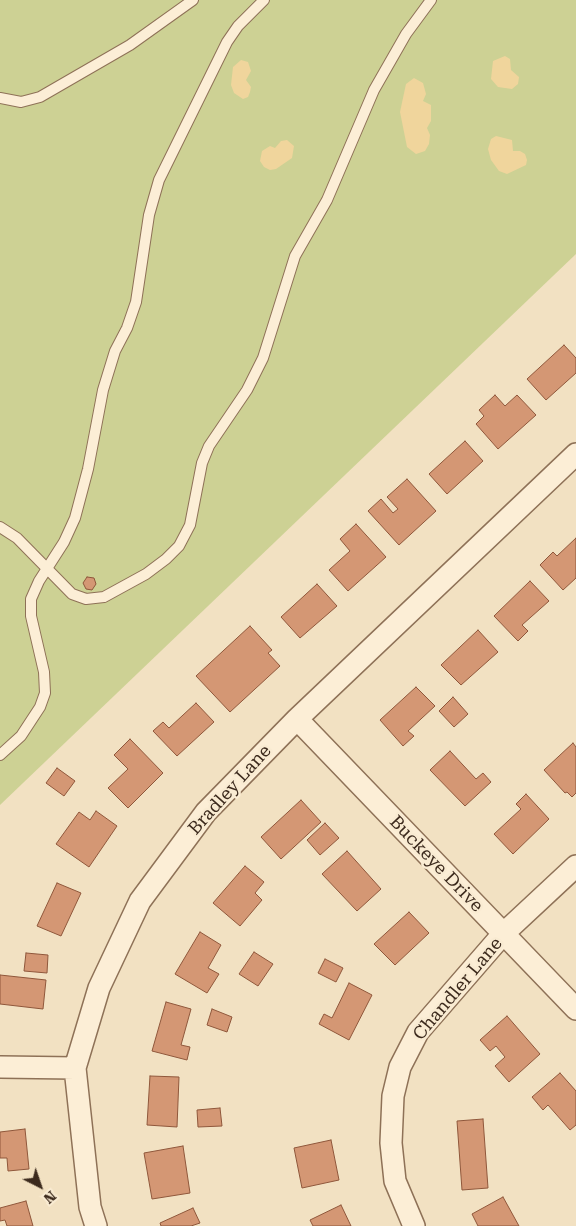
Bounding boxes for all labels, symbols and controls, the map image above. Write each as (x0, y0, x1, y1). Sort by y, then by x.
street label: Bradley Lane (184, 741, 276, 839)
street label: Buckeye Drive (385, 811, 487, 917)
street label: Chandler Lane (409, 933, 507, 1045)
north arrow (15, 1161, 65, 1211)
text: N (41, 1188, 59, 1207)

